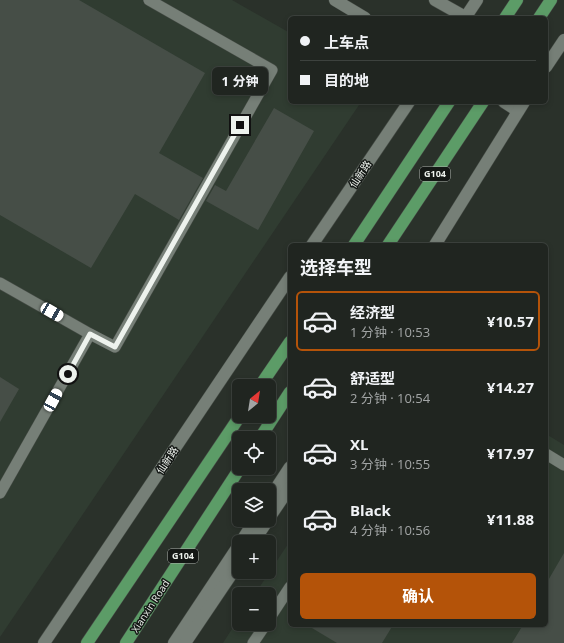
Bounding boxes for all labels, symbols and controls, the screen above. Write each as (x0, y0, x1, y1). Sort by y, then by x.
text: 上车点 (324, 32, 369, 52)
callout: 1 分钟 (212, 67, 268, 95)
text: 目的地 (324, 70, 369, 90)
text: 1 分钟 (222, 72, 258, 90)
route end (231, 116, 249, 134)
street label: 仙新路 (346, 158, 374, 190)
road number: G104 (420, 167, 450, 181)
text: 选择车型 (300, 255, 372, 279)
car (39, 301, 65, 323)
text: 经济型 (350, 302, 395, 322)
icon: car (302, 303, 338, 339)
text: ¥10.57 (487, 311, 534, 331)
text: 1 分钟 · 10:53 (350, 323, 430, 341)
route start (59, 365, 77, 383)
text: 舒适型 (350, 368, 395, 388)
icon: car (302, 369, 338, 405)
text: ¥14.27 (487, 377, 534, 397)
north arrow (232, 379, 276, 423)
map controls (232, 379, 276, 631)
car (42, 387, 64, 413)
text: 2 分钟 · 10:54 (350, 389, 430, 407)
button: locate (232, 431, 276, 475)
text: XL (350, 434, 368, 454)
icon: car (302, 435, 338, 471)
text: ¥17.97 (487, 443, 534, 463)
street label: 仙新路 (153, 444, 181, 476)
text: 3 分钟 · 10:55 (350, 455, 430, 473)
button: layers (232, 483, 276, 527)
text: Black (350, 500, 391, 520)
icon: car (302, 501, 338, 537)
text: ¥11.88 (487, 509, 534, 529)
text: 4 分钟 · 10:56 (350, 521, 430, 539)
button: + (232, 535, 276, 579)
road number: G104 (168, 549, 198, 563)
button: 确认 (300, 573, 536, 619)
street label: Xianxin Road (128, 577, 172, 635)
button: − (232, 587, 276, 631)

